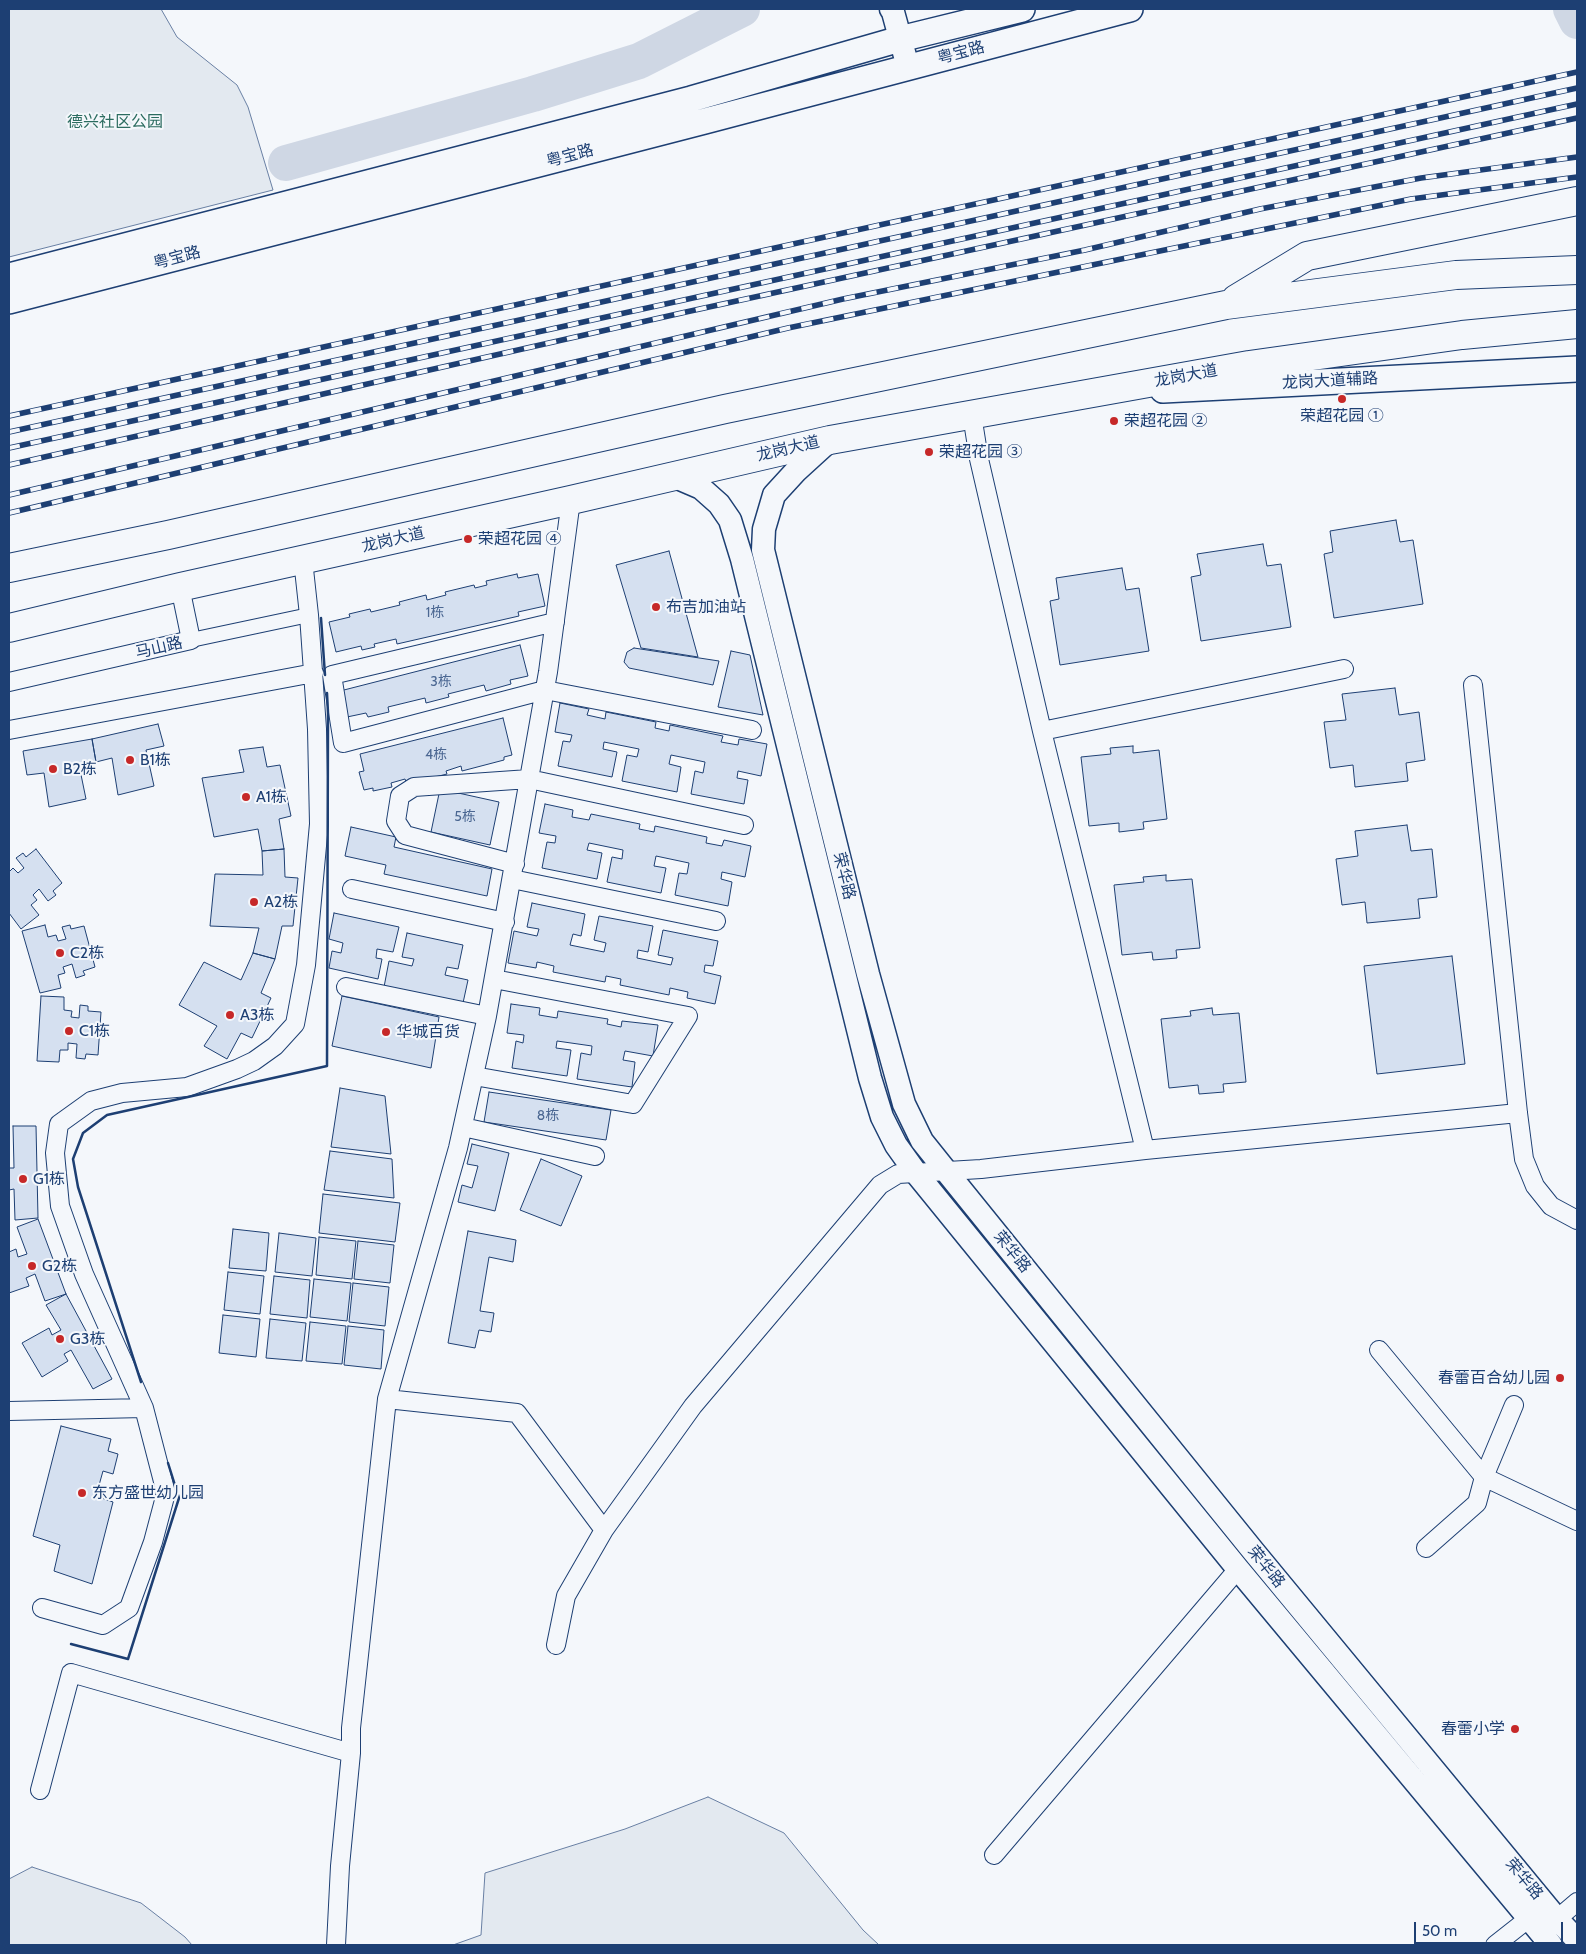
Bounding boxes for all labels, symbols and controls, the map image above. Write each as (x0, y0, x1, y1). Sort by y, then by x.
street label: 粤宝路 (935, 38, 987, 68)
park label: 德兴社区公园 (67, 112, 163, 132)
street label: 粤宝路 (544, 141, 596, 171)
street label: 粤宝路 (151, 243, 203, 273)
street label: 龙岗大道 (1153, 361, 1219, 391)
street label: 龙岗大道辅路 (1282, 369, 1378, 393)
marker: 荣超花园 ① (1336, 393, 1348, 405)
place label: 荣超花园 ① (1300, 406, 1384, 426)
place label: 荣超花园 ② (1124, 411, 1208, 431)
marker: 荣超花园 ② (1108, 415, 1120, 427)
street label: 龙岗大道 (755, 432, 821, 466)
place label: 荣超花园 ③ (939, 442, 1023, 462)
marker: 荣超花园 ③ (923, 446, 935, 458)
street label: 龙岗大道 (360, 523, 426, 557)
place label: 荣超花园 ④ (478, 529, 562, 549)
marker: 荣超花园 ④ (462, 533, 474, 545)
place label: 布吉加油站 (666, 597, 746, 617)
marker: 布吉加油站 (650, 601, 662, 613)
house number: 1栋 (426, 605, 444, 621)
street label: 马山路 (133, 633, 185, 663)
house number: 3栋 (430, 674, 452, 690)
house number: 4栋 (425, 747, 447, 763)
place label: B1栋 (140, 750, 171, 770)
marker: B1栋 (124, 754, 136, 766)
place label: B2栋 (63, 759, 97, 779)
marker: B2栋 (47, 763, 59, 775)
place label: A1栋 (256, 787, 287, 807)
marker: A1栋 (240, 791, 252, 803)
house number: 5栋 (454, 809, 476, 825)
street label: 荣华路 (829, 850, 859, 902)
place label: A2栋 (264, 892, 298, 912)
marker: A2栋 (248, 896, 260, 908)
place label: C2栋 (70, 943, 104, 963)
marker: C2栋 (54, 947, 66, 959)
place label: A3栋 (240, 1005, 275, 1025)
marker: A3栋 (224, 1009, 236, 1021)
place label: C1栋 (79, 1021, 110, 1041)
place label: 华城百货 (396, 1022, 460, 1042)
marker: C1栋 (63, 1025, 75, 1037)
marker: 华城百货 (380, 1026, 392, 1038)
house number: 8栋 (537, 1108, 559, 1124)
place label: G1栋 (33, 1169, 65, 1189)
marker: G1栋 (17, 1173, 29, 1185)
street label: 荣华路 (989, 1227, 1035, 1277)
place label: G2栋 (42, 1256, 77, 1276)
marker: G2栋 (26, 1260, 38, 1272)
place label: G3栋 (70, 1329, 105, 1349)
marker: G3栋 (54, 1333, 66, 1345)
place label: 春蕾百合幼儿园 (1438, 1368, 1550, 1388)
marker: 春蕾百合幼儿园 (1554, 1372, 1566, 1384)
place label: 东方盛世幼儿园 (92, 1483, 204, 1503)
marker: 东方盛世幼儿园 (76, 1487, 88, 1499)
street label: 荣华路 (1243, 1542, 1289, 1592)
place label: 春蕾小学 (1441, 1719, 1505, 1739)
marker: 春蕾小学 (1509, 1723, 1521, 1735)
street label: 荣华路 (1501, 1854, 1547, 1904)
scale bar (1416, 1912, 1565, 1944)
text: 50 m (1422, 1922, 1457, 1940)

